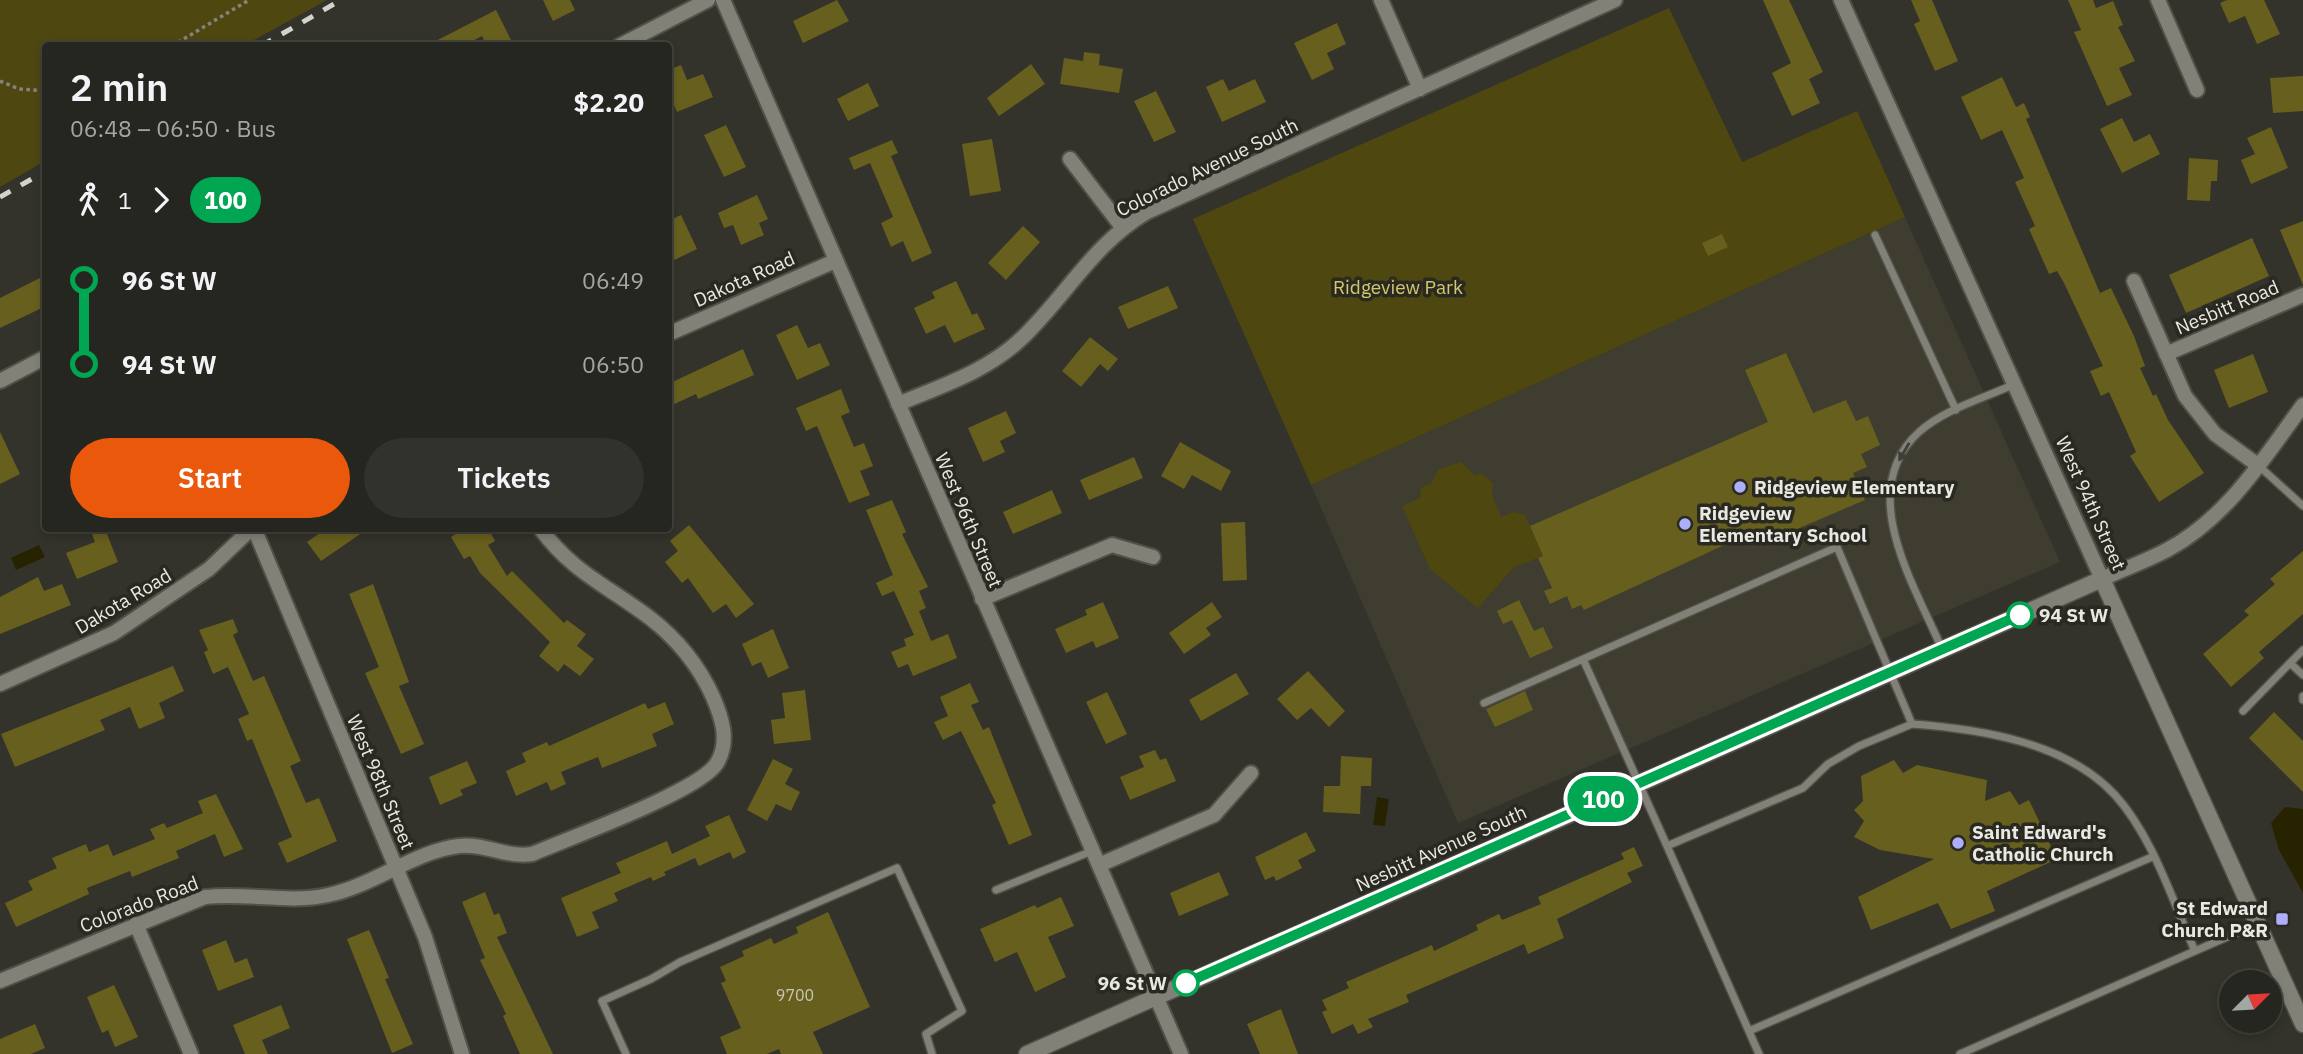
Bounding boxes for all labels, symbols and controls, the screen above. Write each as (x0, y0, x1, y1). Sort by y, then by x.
text: 2 min (70, 62, 168, 111)
text: $2.20 (574, 85, 644, 119)
text: 06:48 – 06:50 · Bus (70, 113, 276, 143)
street label: Colorado Avenue South (1112, 113, 1302, 221)
icon: walk (70, 181, 108, 219)
icon: forward (142, 181, 180, 219)
text: 100 (204, 184, 247, 216)
text: 1 (118, 185, 132, 215)
street label: Dakota Road (690, 246, 798, 312)
text: 96 St W (122, 263, 217, 297)
text: 06:49 (582, 265, 644, 295)
street label: Nesbitt Road (2172, 274, 2282, 340)
park label: Ridgeview Park (1333, 275, 1463, 299)
text: 94 St W (122, 347, 217, 381)
text: 06:50 (582, 349, 644, 379)
street label: West 94th Street (2051, 432, 2131, 574)
button: Start (70, 438, 350, 518)
button: Tickets (364, 438, 644, 518)
one-way arrow (1898, 443, 1910, 462)
street label: West 96th Street (930, 449, 1008, 591)
place label: Ridgeview Elementary (1754, 475, 1955, 499)
marker: Ridgeview Elementary (1732, 479, 1748, 495)
place label: Ridgeview Elementary School (1699, 501, 1867, 547)
marker: Ridgeview Elementary School (1677, 516, 1693, 532)
street label: Dakota Road (70, 563, 176, 639)
marker: 94 St W (2007, 602, 2033, 628)
place label: 94 St W (2039, 603, 2108, 627)
street label: West 98th Street (342, 711, 420, 853)
line badge: 100 (1563, 776, 1643, 822)
text: 100 (1581, 783, 1625, 815)
street label: Nesbitt Avenue South (1352, 800, 1530, 896)
place label: Saint Edward's Catholic Church (1972, 820, 2114, 866)
marker: Saint Edward's Catholic Church (1950, 835, 1966, 851)
street label: Colorado Road (76, 870, 202, 938)
place label: St Edward Church P&R (2161, 896, 2268, 942)
marker: St Edward Church P&R (2274, 911, 2290, 927)
marker: 96 St W (1173, 970, 1199, 996)
north arrow (2219, 970, 2282, 1032)
map controls (2219, 970, 2282, 1033)
place label: 96 St W (1098, 971, 1167, 995)
house number: 9700 (776, 985, 814, 1005)

